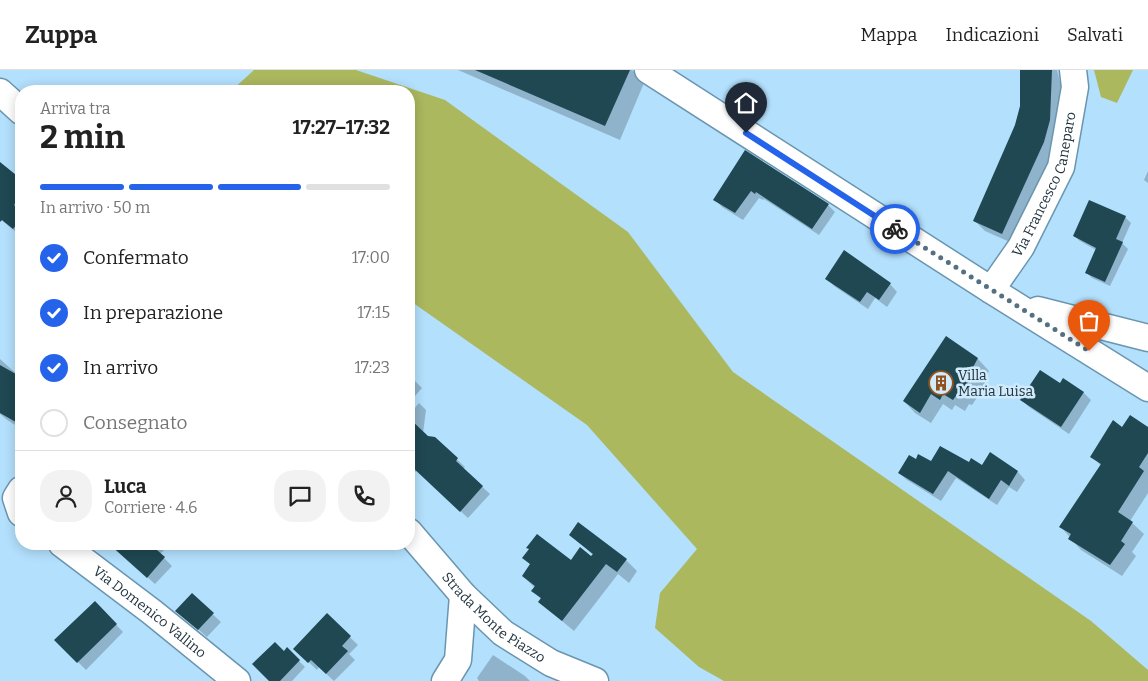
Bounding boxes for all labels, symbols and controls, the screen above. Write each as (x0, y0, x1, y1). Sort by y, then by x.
text: Zuppa (25, 21, 97, 49)
text: Mappa (861, 24, 917, 46)
text: Indicazioni (945, 24, 1039, 46)
text: Salvati (1067, 24, 1123, 46)
pin (725, 82, 767, 133)
icon: home (732, 89, 760, 117)
text: Arriva tra (40, 99, 110, 118)
street label: Via Francesco Caneparo (1008, 110, 1079, 260)
text: 17:27–17:32 (292, 116, 390, 139)
text: 2 min (40, 118, 125, 156)
text: In arrivo · 50 m (40, 198, 150, 217)
courier (870, 204, 920, 254)
icon: bike (881, 215, 909, 243)
icon: check (40, 244, 68, 272)
text: Confermato (83, 246, 189, 269)
text: 17:00 (352, 248, 390, 267)
icon: check (40, 299, 68, 327)
pin (1068, 300, 1110, 351)
text: In preparazione (83, 301, 223, 324)
text: 17:15 (357, 303, 390, 322)
icon: bag (1075, 307, 1103, 335)
icon: check (40, 354, 68, 382)
text: In arrivo (83, 356, 158, 379)
text: 17:23 (354, 358, 390, 377)
place label: Villa Maria Luisa (958, 367, 1033, 400)
building icon: Villa Maria Luisa (928, 370, 954, 396)
text: Consegnato (83, 411, 188, 434)
button: person (40, 470, 92, 522)
button: chat (274, 470, 326, 522)
button: phone (338, 470, 390, 522)
text: Luca (104, 475, 146, 498)
text: Corriere · 4.6 (104, 498, 197, 517)
street label: Via Domenico Vallino (90, 562, 210, 661)
street label: Strada Monte Piazzo (439, 568, 549, 666)

